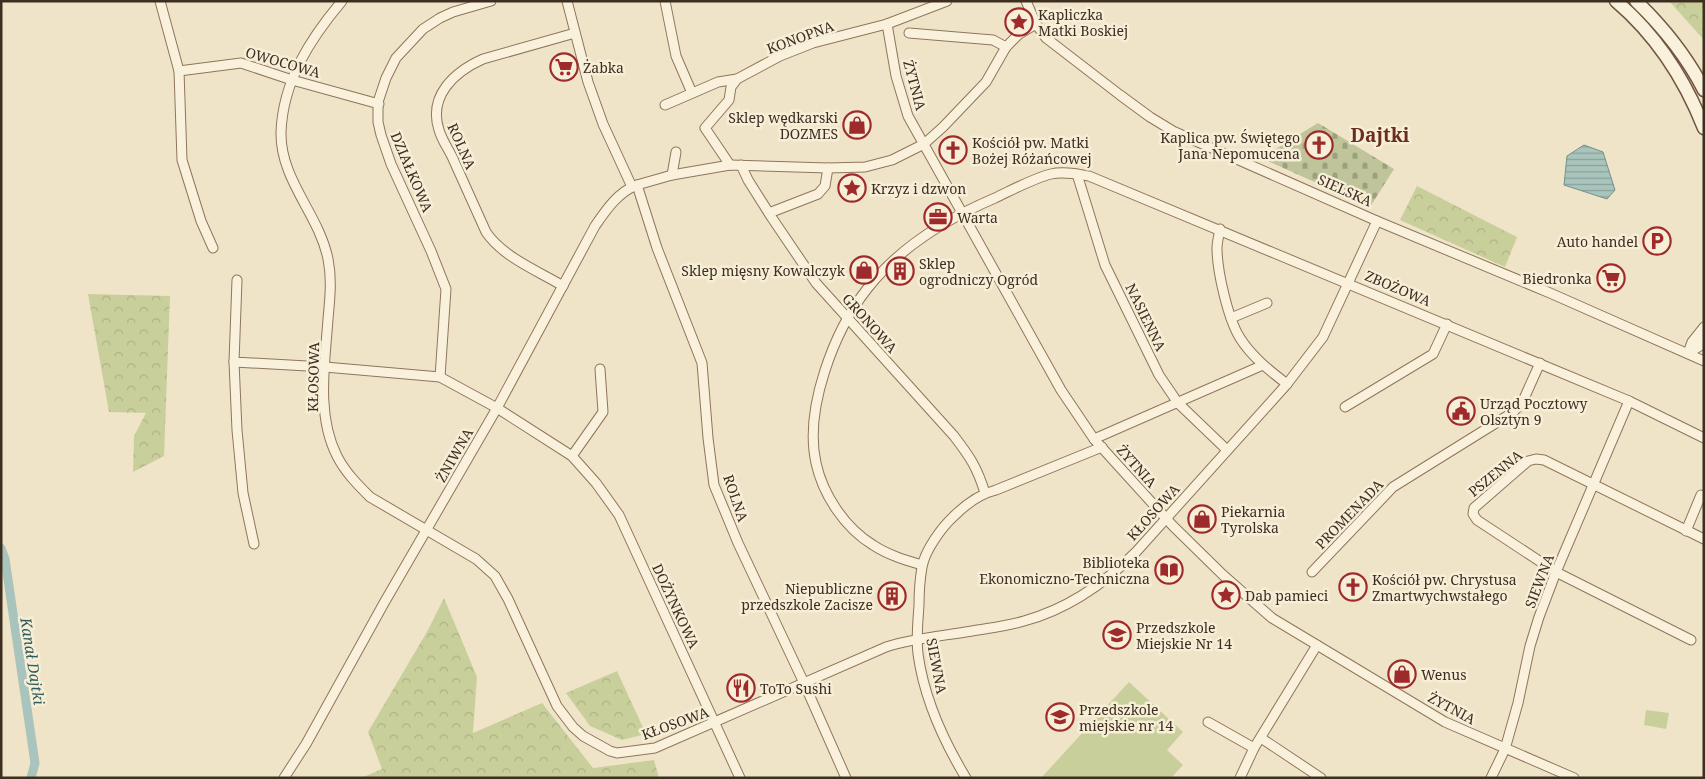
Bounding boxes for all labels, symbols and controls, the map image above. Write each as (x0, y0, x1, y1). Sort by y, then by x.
place label: Kapliczka Matki Boskiej (1038, 5, 1128, 40)
place icon: Kapliczka Matki Boskiej (1004, 7, 1034, 37)
street label: KONOPNA (764, 16, 836, 58)
street label: OWOCOWA (243, 42, 323, 82)
supermarket icon: Żabka (549, 52, 579, 82)
place label: Żabka (583, 58, 624, 77)
street label: ŻYTNIA (899, 58, 931, 112)
place label: Sklep wędkarski DOZMES (728, 108, 839, 143)
shop icon: Sklep wędkarski DOZMES (842, 110, 872, 140)
street label: ROLNA (443, 120, 481, 172)
district label: Dajtki (1350, 122, 1410, 148)
place label: Kaplica pw. Świętego Jana Nepomucena (1160, 128, 1300, 163)
street label: DZIAŁKOWA (387, 129, 437, 215)
church icon: Kaplica pw. Świętego Jana Nepomucena (1304, 130, 1334, 160)
place label: Kościół pw. Matki Bożej Różańcowej (972, 133, 1092, 168)
church icon: Kościół pw. Matki Bożej Różańcowej (938, 135, 968, 165)
street label: SIELSKA (1315, 170, 1375, 210)
place icon: Krzyz i dzwon (837, 173, 867, 203)
place label: Krzyz i dzwon (871, 179, 966, 198)
office icon: Warta (923, 202, 953, 232)
place label: Warta (957, 208, 998, 227)
parking icon: Auto handel (1642, 226, 1672, 256)
place label: Auto handel (1557, 232, 1639, 251)
place label: Sklep ogrodniczy Ogród (919, 254, 1039, 289)
shop icon: Sklep mięsny Kowalczyk (849, 255, 879, 285)
building icon: Sklep ogrodniczy Ogród (885, 256, 915, 286)
place label: Sklep mięsny Kowalczyk (681, 261, 846, 280)
supermarket icon: Biedronka (1596, 263, 1626, 293)
street label: ZBOŻOWA (1362, 266, 1434, 310)
place label: Biedronka (1523, 269, 1592, 288)
street label: NASIENNA (1121, 280, 1171, 354)
street label: GRONOWA (838, 289, 902, 357)
street label: KŁOSOWA (303, 342, 323, 412)
place label: Urząd Pocztowy Olsztyn 9 (1480, 394, 1588, 429)
public building icon: Urząd Pocztowy Olsztyn 9 (1446, 396, 1476, 426)
street label: ŻNIWNA (431, 424, 477, 485)
street label: ŻYTNIA (1113, 441, 1161, 492)
street label: PSZENNA (1464, 445, 1526, 501)
street label: ROLNA (719, 472, 753, 524)
street label: PROMENADA (1311, 475, 1387, 553)
street label: KŁOSOWA (1122, 479, 1184, 544)
place label: Piekarnia Tyrolska (1221, 502, 1286, 537)
shop icon: Piekarnia Tyrolska (1187, 504, 1217, 534)
street label: SIEWNA (1520, 551, 1558, 611)
place label: Biblioteka Ekonomiczno-Techniczna (979, 553, 1150, 588)
library icon: Biblioteka Ekonomiczno-Techniczna (1154, 555, 1184, 585)
street label: DOŻYNKOWA (648, 561, 704, 652)
place label: Kościół pw. Chrystusa Zmartwychwstałego (1372, 570, 1517, 605)
church icon: Kościół pw. Chrystusa Zmartwychwstałego (1338, 572, 1368, 602)
place label: Niepubliczne przedszkole Zacisze (741, 579, 873, 614)
place icon: Dab pamieci (1211, 580, 1241, 610)
building icon: Niepubliczne przedszkole Zacisze (877, 581, 907, 611)
place label: Dab pamieci (1245, 586, 1329, 605)
water label: Kanał Dajtki (16, 615, 50, 707)
place label: Przedszkole Miejskie Nr 14 (1136, 618, 1232, 653)
school or university icon: Przedszkole Miejskie Nr 14 (1102, 620, 1132, 650)
street label: SIEWNA (922, 637, 952, 696)
shop icon: Wenus (1387, 659, 1417, 689)
place label: Wenus (1421, 665, 1467, 684)
restaurant icon: ToTo Sushi (726, 673, 756, 703)
place label: ToTo Sushi (760, 679, 832, 698)
street label: ŻYTNIA (1425, 688, 1479, 728)
place label: Przedszkole miejskie nr 14 (1079, 700, 1174, 735)
street label: KŁOSOWA (639, 702, 711, 744)
school or university icon: Przedszkole miejskie nr 14 (1045, 702, 1075, 732)

